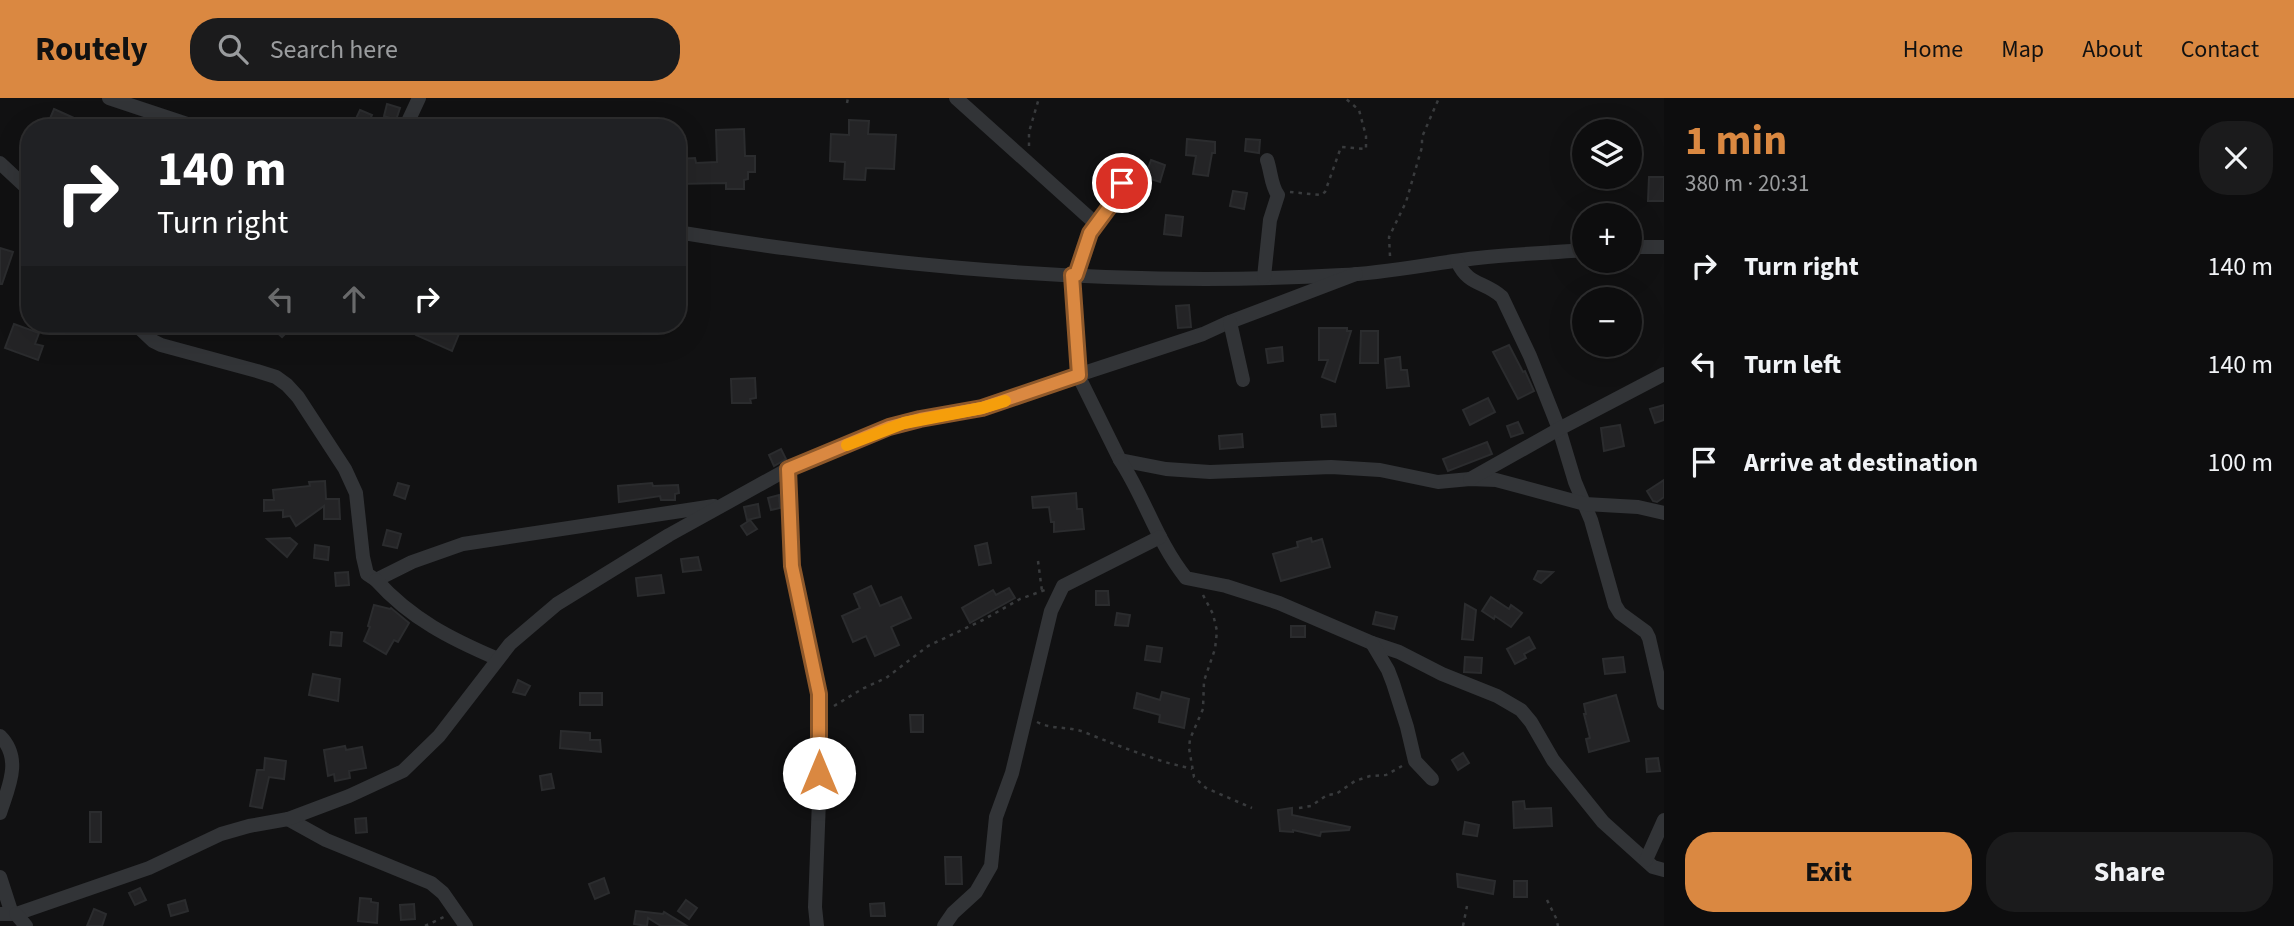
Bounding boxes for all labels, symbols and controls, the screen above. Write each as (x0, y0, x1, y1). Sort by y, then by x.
search box (190, 18, 680, 81)
text: Routely (35, 26, 148, 73)
icon: search (214, 30, 252, 68)
text: Search here (270, 31, 398, 68)
text: Home (1903, 32, 1963, 67)
text: Map (2001, 32, 2044, 67)
text: About (2082, 32, 2143, 67)
text: Contact (2181, 32, 2259, 67)
text: 1 min (1685, 111, 1787, 171)
map controls (1572, 119, 1642, 357)
button: layers (1572, 119, 1642, 189)
button: close (2199, 121, 2273, 195)
text: 140 m (157, 135, 286, 205)
icon: right (42, 147, 133, 238)
pin (1092, 153, 1152, 213)
icon: arrive (1103, 164, 1141, 202)
text: 380 m · 20:31 (1685, 167, 1809, 200)
text: Turn right (157, 200, 288, 246)
button: + (1572, 203, 1642, 273)
icon: right (1685, 247, 1723, 285)
text: Turn right (1744, 248, 1859, 285)
text: 140 m (2207, 248, 2273, 285)
icon: left (262, 280, 300, 318)
icon: ahead (335, 280, 373, 318)
icon: right (408, 280, 446, 318)
button: − (1572, 287, 1642, 357)
icon: left (1685, 345, 1723, 383)
text: Turn left (1744, 346, 1841, 383)
text: 140 m (2207, 346, 2273, 383)
icon: arrive (1685, 443, 1723, 481)
text: Arrive at destination (1744, 444, 1978, 481)
text: 100 m (2207, 444, 2273, 481)
position arrow (782, 736, 856, 810)
button: Exit (1685, 832, 1972, 912)
button: Share (1986, 832, 2273, 912)

